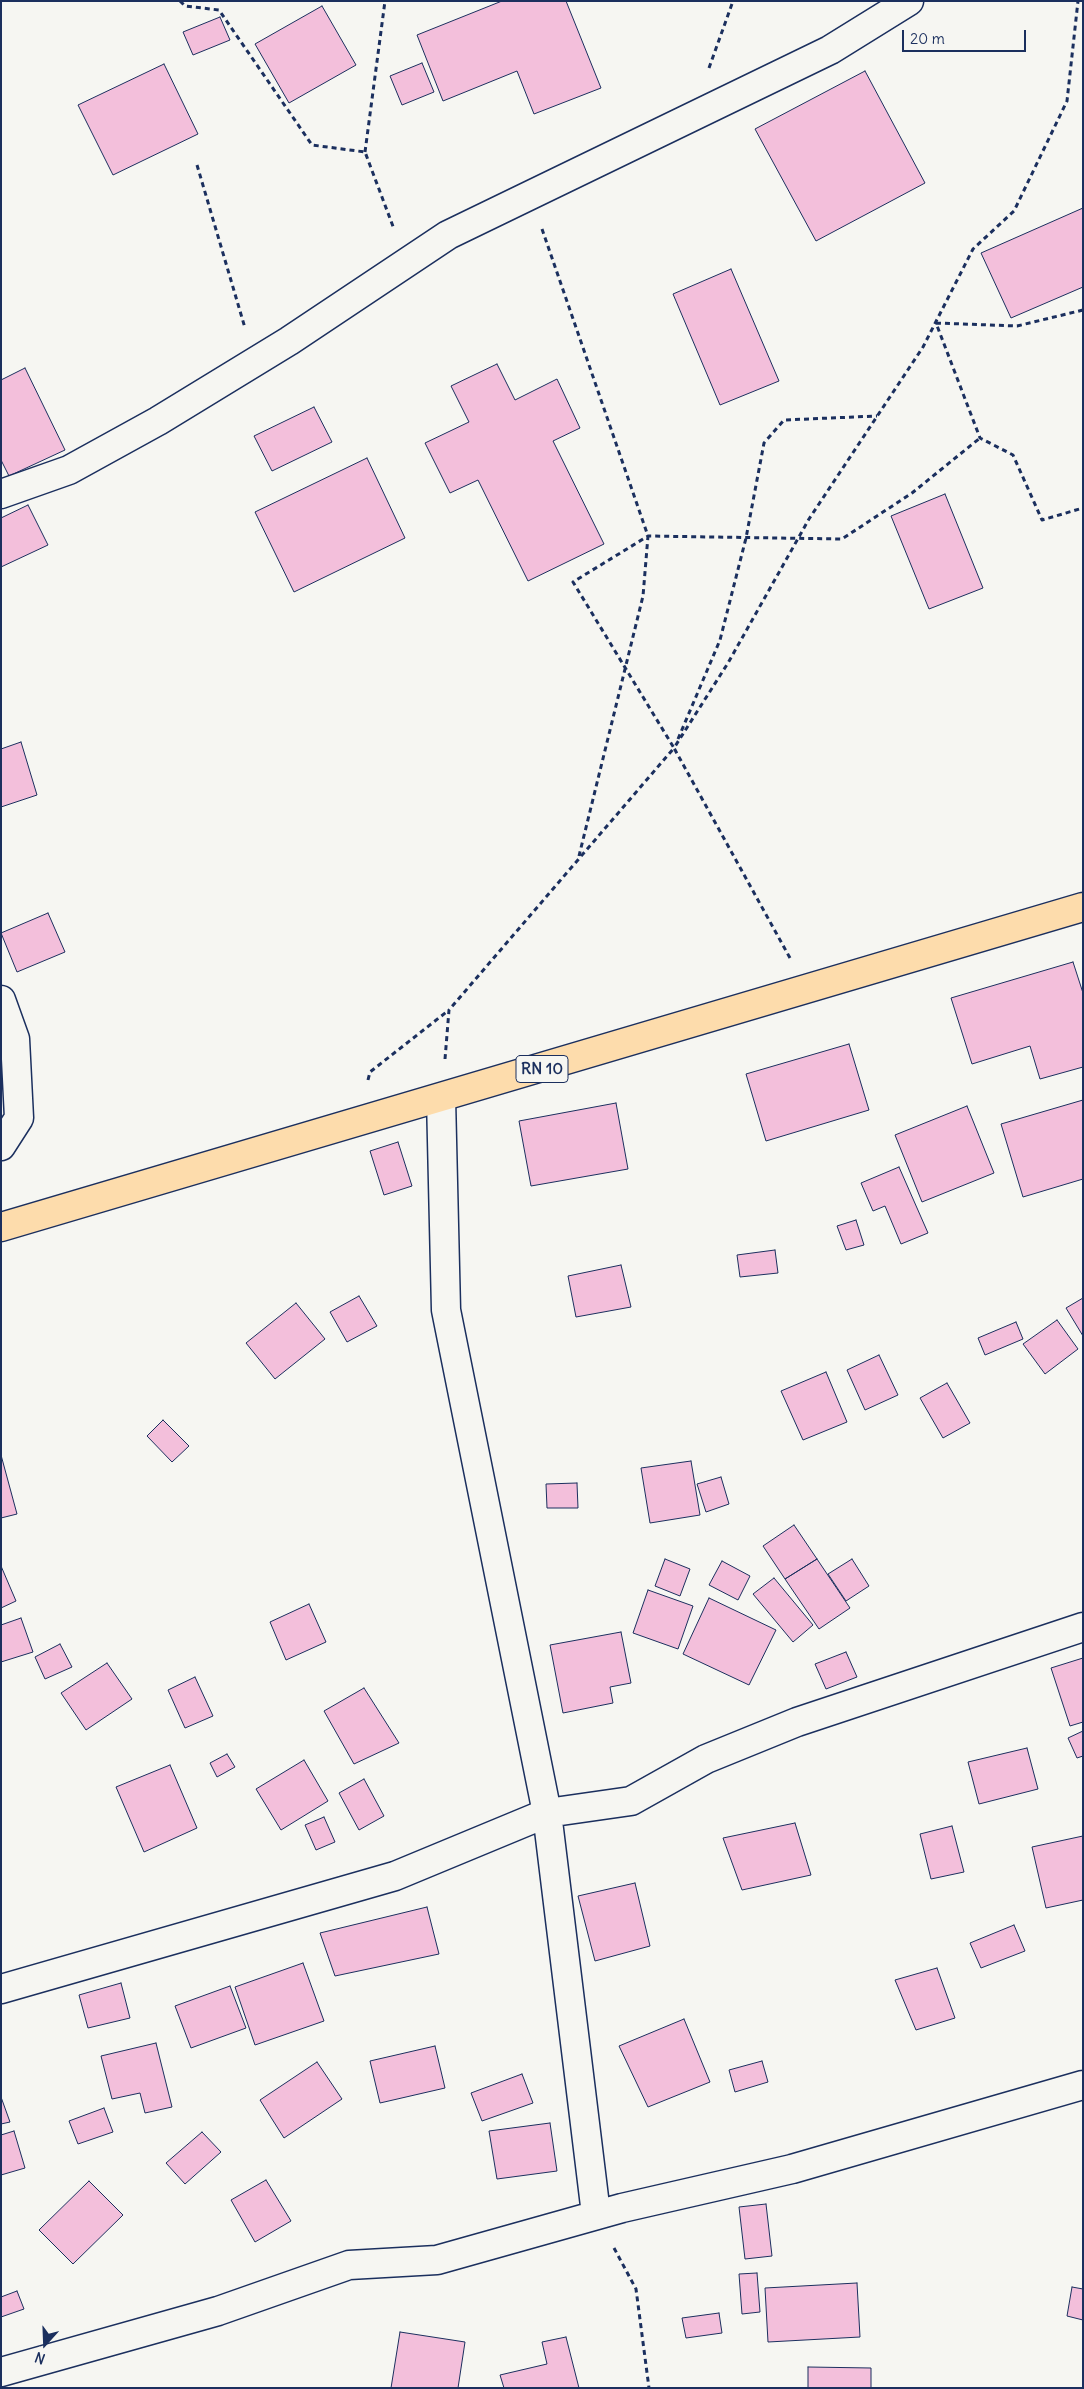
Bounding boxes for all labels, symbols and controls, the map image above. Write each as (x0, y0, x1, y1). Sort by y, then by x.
scale bar (904, 20, 1028, 52)
text: 20 m (910, 29, 945, 48)
road number: RN 10 (516, 1056, 568, 1082)
north arrow (20, 2319, 70, 2369)
text: N (32, 2348, 47, 2368)

